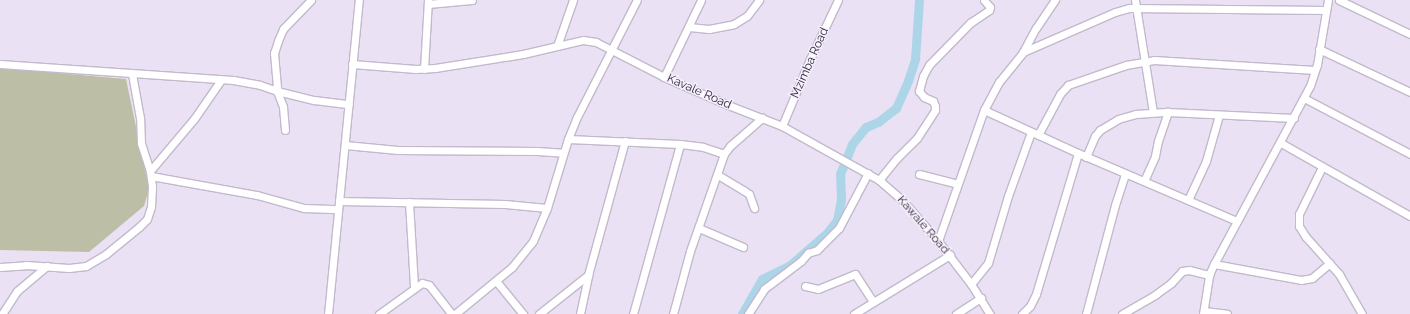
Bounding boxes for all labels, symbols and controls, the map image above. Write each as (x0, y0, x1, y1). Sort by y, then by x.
street label: Mzimba Road (788, 25, 832, 101)
street label: Kavale Road (665, 71, 733, 113)
street label: Kawale Road (894, 193, 952, 257)

